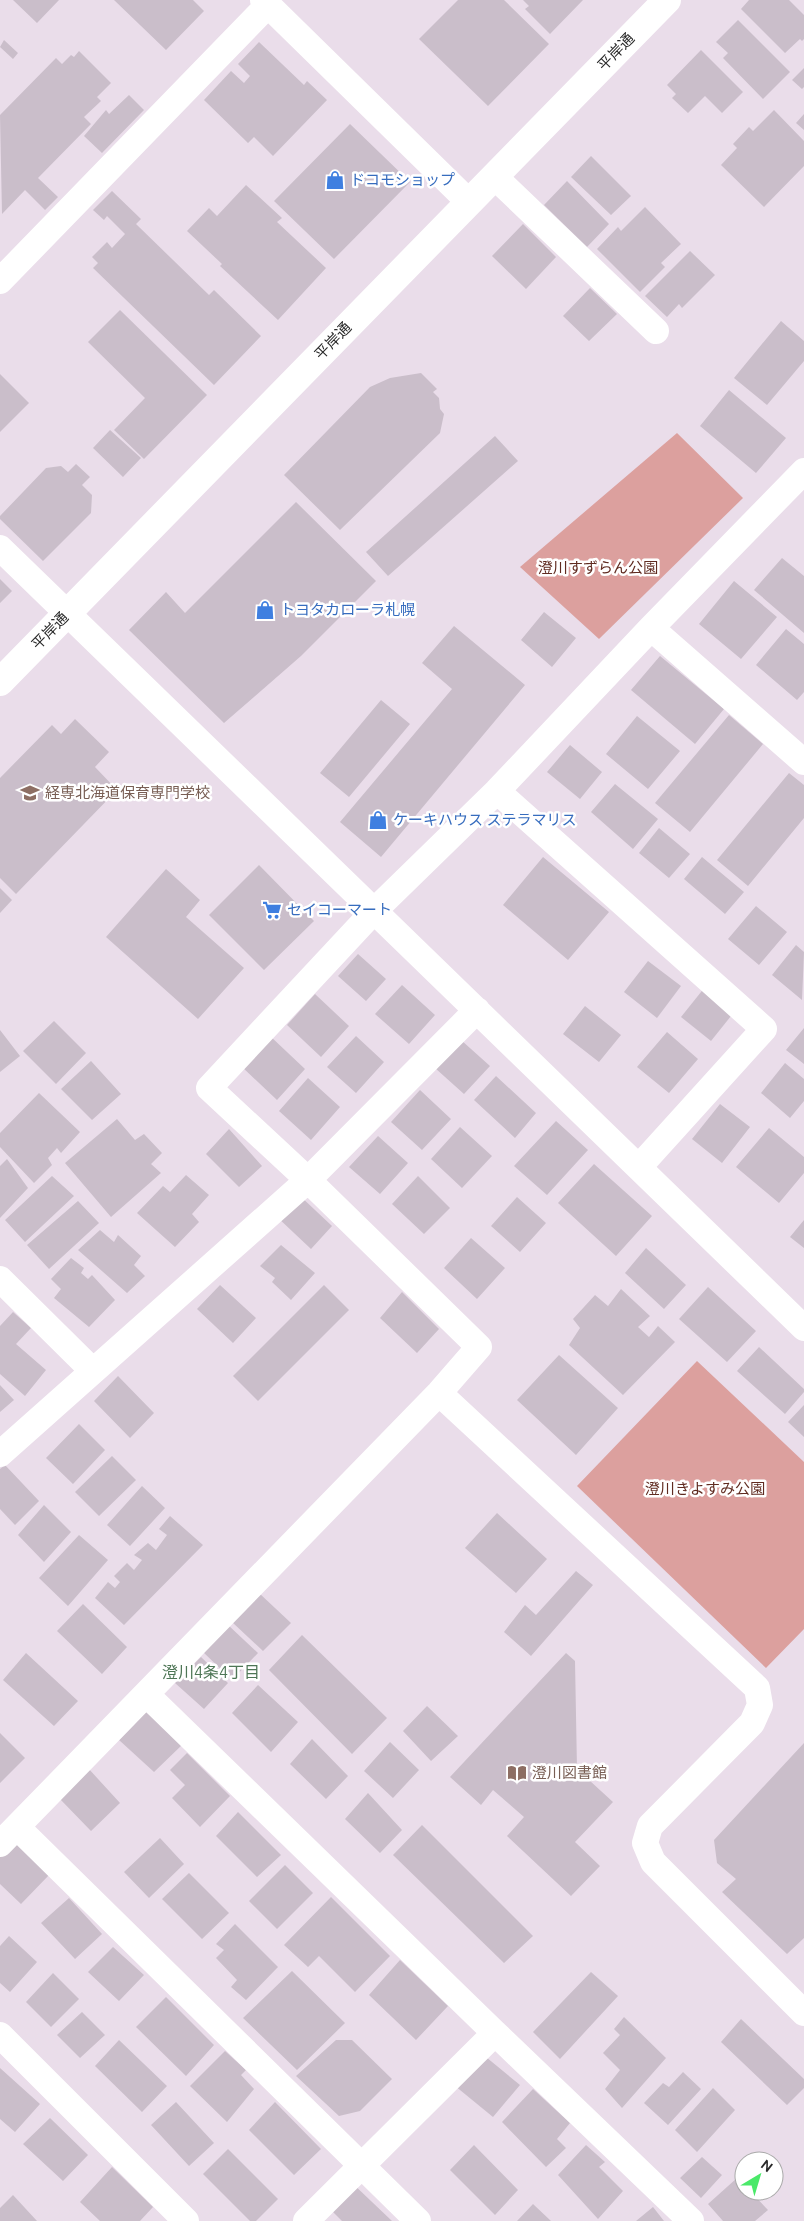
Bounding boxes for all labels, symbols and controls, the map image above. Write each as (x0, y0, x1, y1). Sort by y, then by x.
street label: 平岸通 (594, 30, 637, 74)
shop icon: ドコモショップ (324, 169, 346, 191)
place label: ドコモショップ (350, 171, 455, 188)
street label: 平岸通 (311, 319, 354, 363)
park label: 澄川すずらん公園 (538, 559, 658, 576)
shop icon: トヨタカローラ札幌 (254, 599, 276, 621)
place label: トヨタカローラ札幌 (280, 601, 415, 618)
street label: 平岸通 (28, 609, 71, 653)
school or university icon: 経専北海道保育専門学校 (19, 782, 41, 804)
place label: 経専北海道保育専門学校 (45, 784, 210, 801)
shop icon: ケーキハウス ステラマリス (367, 809, 389, 831)
place label: ケーキハウス ステラマリス (393, 811, 576, 828)
supermarket icon: セイコーマート (261, 899, 283, 921)
place label: セイコーマート (287, 901, 392, 918)
park label: 澄川きよすみ公園 (645, 1480, 765, 1497)
district label: 澄川4条4丁目 (162, 1663, 260, 1681)
library icon: 澄川図書館 (506, 1762, 528, 1784)
place label: 澄川図書館 (532, 1764, 607, 1781)
north arrow (734, 2151, 784, 2201)
text: N (758, 2156, 776, 2175)

